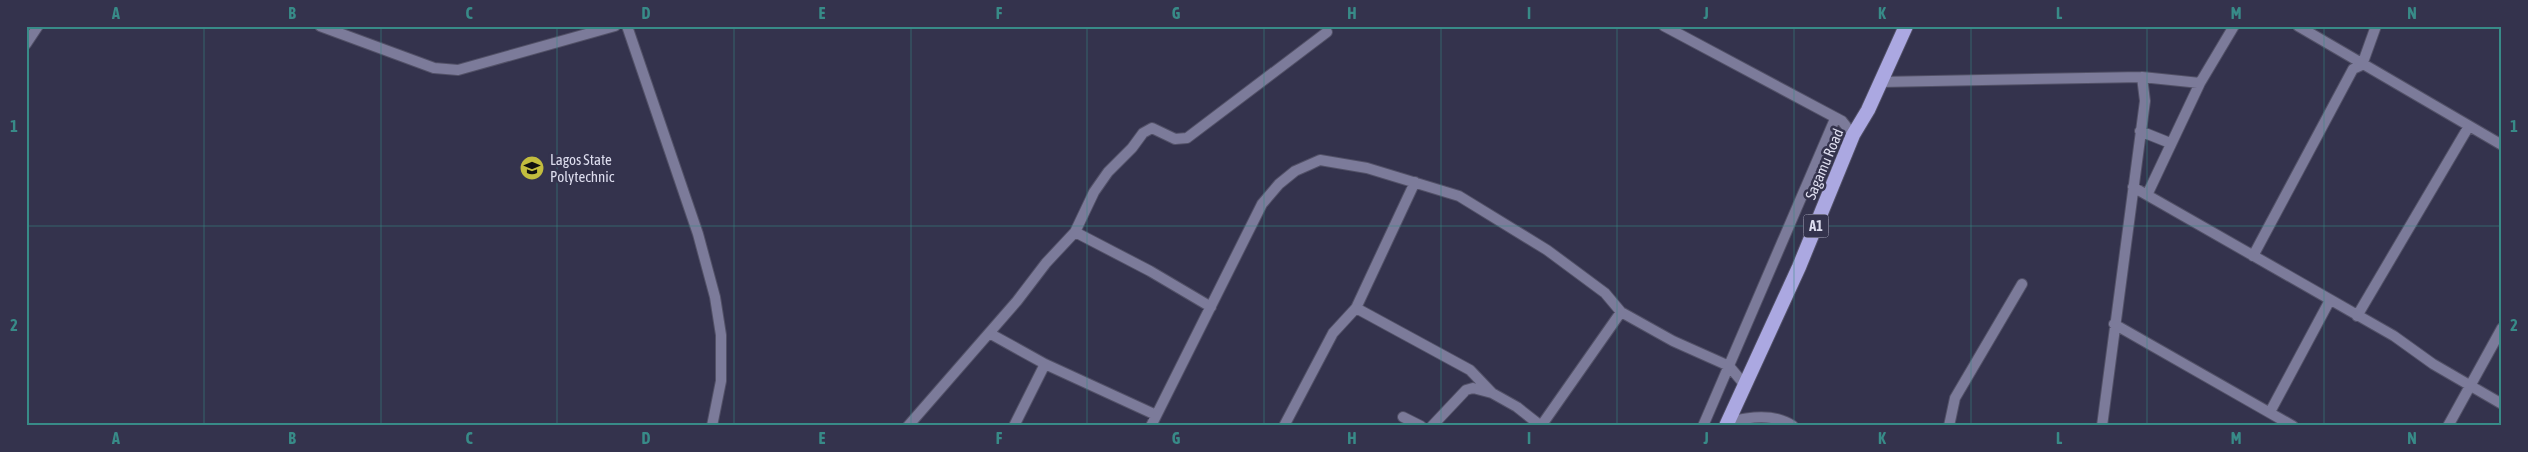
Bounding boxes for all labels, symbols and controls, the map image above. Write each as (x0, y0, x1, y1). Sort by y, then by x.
text: A (111, 4, 120, 22)
text: B (288, 4, 296, 22)
text: C (465, 4, 473, 22)
text: D (642, 4, 651, 22)
text: E (819, 4, 826, 22)
text: F (996, 4, 1003, 22)
text: G (1172, 4, 1181, 22)
text: H (1347, 4, 1357, 22)
text: I (1527, 4, 1531, 22)
text: J (1702, 4, 1709, 22)
text: K (1878, 4, 1886, 22)
text: L (2056, 4, 2063, 22)
text: M (2231, 4, 2241, 22)
text: N (2407, 4, 2417, 22)
text: 1 (10, 117, 18, 135)
text: 1 (2510, 117, 2518, 135)
street label: Sagamu Road (1801, 126, 1847, 202)
place label: Lagos State Polytechnic (550, 151, 615, 185)
school or university icon: Lagos State Polytechnic (519, 155, 545, 181)
road number: A1 (1804, 215, 1828, 238)
text: 2 (10, 316, 18, 334)
text: 2 (2510, 316, 2518, 334)
text: A (111, 429, 120, 447)
text: B (288, 429, 296, 447)
text: C (465, 429, 473, 447)
text: D (642, 429, 651, 447)
text: E (819, 429, 826, 447)
text: F (996, 429, 1003, 447)
text: G (1172, 429, 1181, 447)
text: H (1347, 429, 1357, 447)
text: I (1527, 429, 1531, 447)
text: J (1702, 429, 1709, 447)
text: K (1878, 429, 1886, 447)
text: L (2056, 429, 2063, 447)
text: M (2231, 429, 2241, 447)
text: N (2407, 429, 2417, 447)

